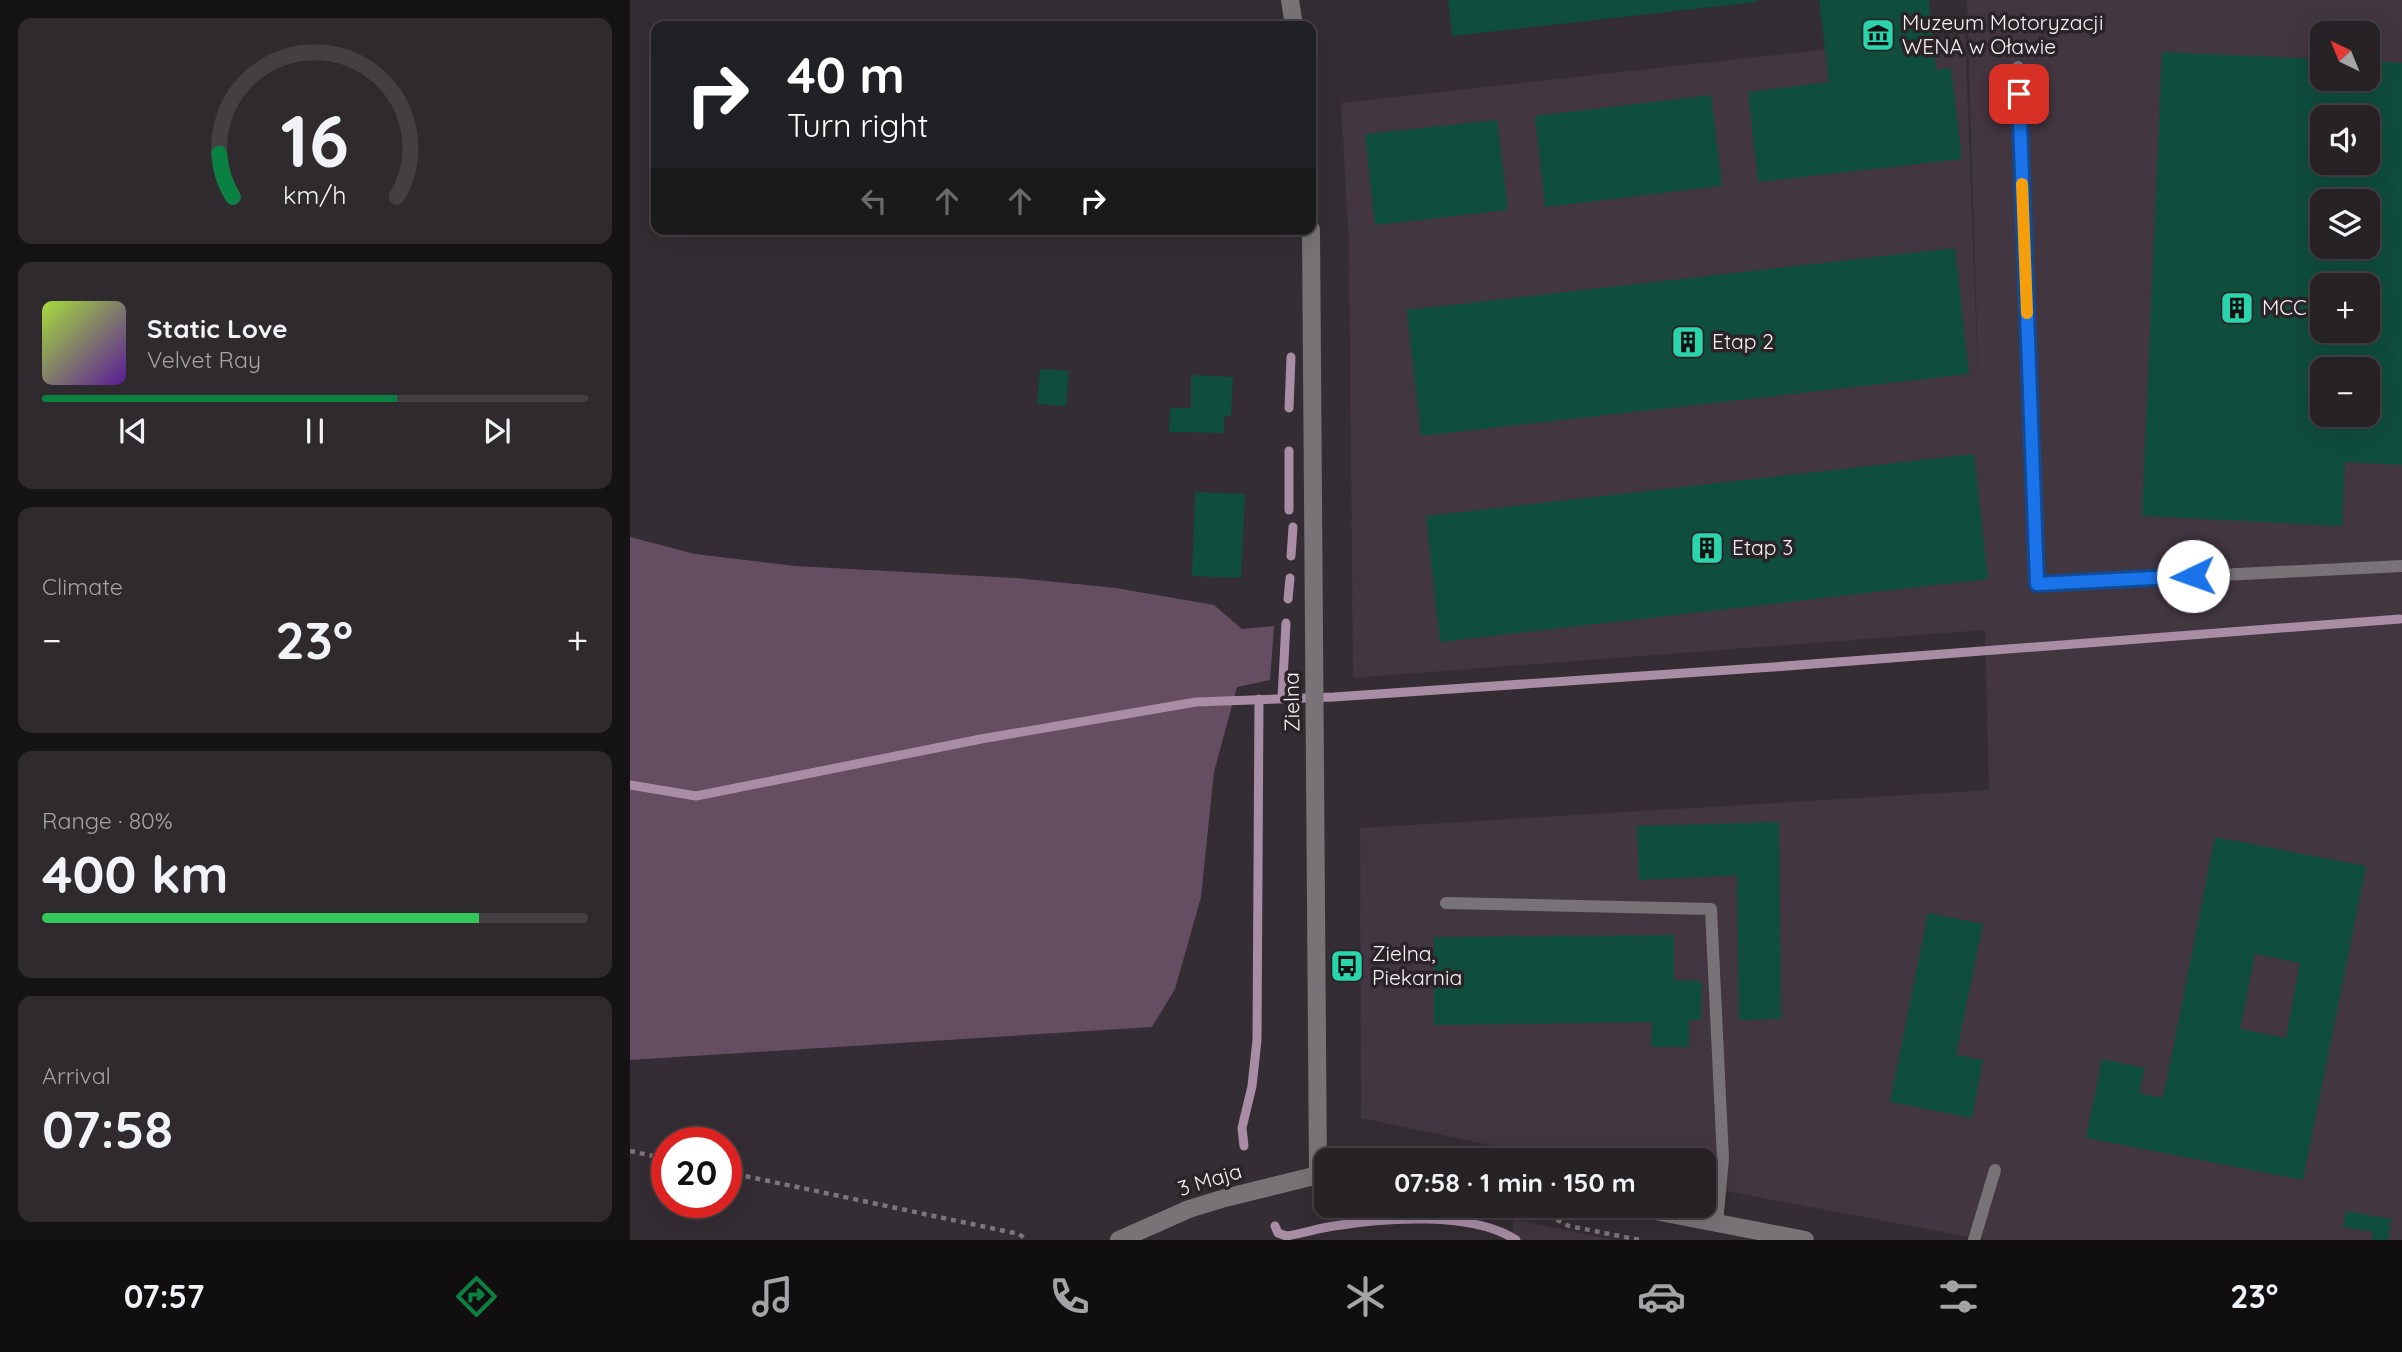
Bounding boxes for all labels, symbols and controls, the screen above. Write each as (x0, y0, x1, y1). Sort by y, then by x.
place label: Muzeum Motoryzacji WENA w Oławie (1902, 9, 2103, 59)
museum icon: Muzeum Motoryzacji WENA w Oławie (1859, 16, 1897, 54)
north arrow (2310, 21, 2380, 91)
map controls (2310, 21, 2380, 427)
text: 40 m (787, 44, 905, 105)
icon: right (672, 49, 763, 140)
pin (1989, 64, 2049, 124)
icon: arrive (2000, 75, 2038, 113)
text: 16 (281, 95, 349, 186)
text: Turn right (787, 105, 928, 145)
button: sound (2310, 105, 2380, 175)
text: km/h (283, 179, 347, 210)
icon: left (855, 182, 893, 220)
icon: ahead (928, 182, 966, 220)
icon: ahead (1001, 182, 1039, 220)
icon: right (1074, 182, 1112, 220)
button: layers (2310, 189, 2380, 259)
button: + (2310, 273, 2380, 343)
building icon: MCC (2218, 289, 2256, 327)
place label: MCC (2262, 294, 2307, 320)
text: Static Love (147, 312, 288, 345)
building icon: Etap 2 (1669, 323, 1707, 361)
place label: Etap 2 (1712, 328, 1774, 354)
text: Velvet Ray (147, 345, 261, 374)
button: − (2310, 357, 2380, 427)
icon: previous (114, 412, 152, 450)
icon: pause (296, 412, 334, 450)
icon: next (478, 412, 516, 450)
building icon: Etap 3 (1688, 529, 1726, 567)
place label: Etap 3 (1732, 534, 1793, 560)
position arrow (2156, 539, 2230, 613)
text: Climate (42, 572, 123, 601)
text: 23° (275, 607, 353, 672)
text: − (42, 616, 62, 664)
text: + (567, 616, 588, 664)
street label: Zielna (1277, 672, 1305, 732)
text: Range · 80% (42, 806, 173, 835)
text: 400 km (42, 841, 229, 906)
place label: Zielna, Piekarnia (1372, 940, 1462, 990)
bus stop icon: Zielna, Piekarnia (1328, 947, 1366, 985)
text: Arrival (42, 1061, 111, 1090)
text: 07:58 (42, 1096, 173, 1161)
speed limit sign: 20 (651, 1127, 742, 1218)
street label: 3 Maja (1175, 1157, 1245, 1201)
text: 07:58 · 1 min · 150 m (1394, 1166, 1636, 1199)
icon: directions (452, 1272, 501, 1321)
icon: music (748, 1272, 797, 1321)
icon: phone (1045, 1272, 1094, 1321)
icon: climate (1341, 1272, 1390, 1321)
icon: car (1637, 1272, 1686, 1321)
icon: filters (1934, 1272, 1983, 1321)
text: 07:57 (124, 1276, 204, 1316)
text: 23° (2230, 1276, 2278, 1316)

